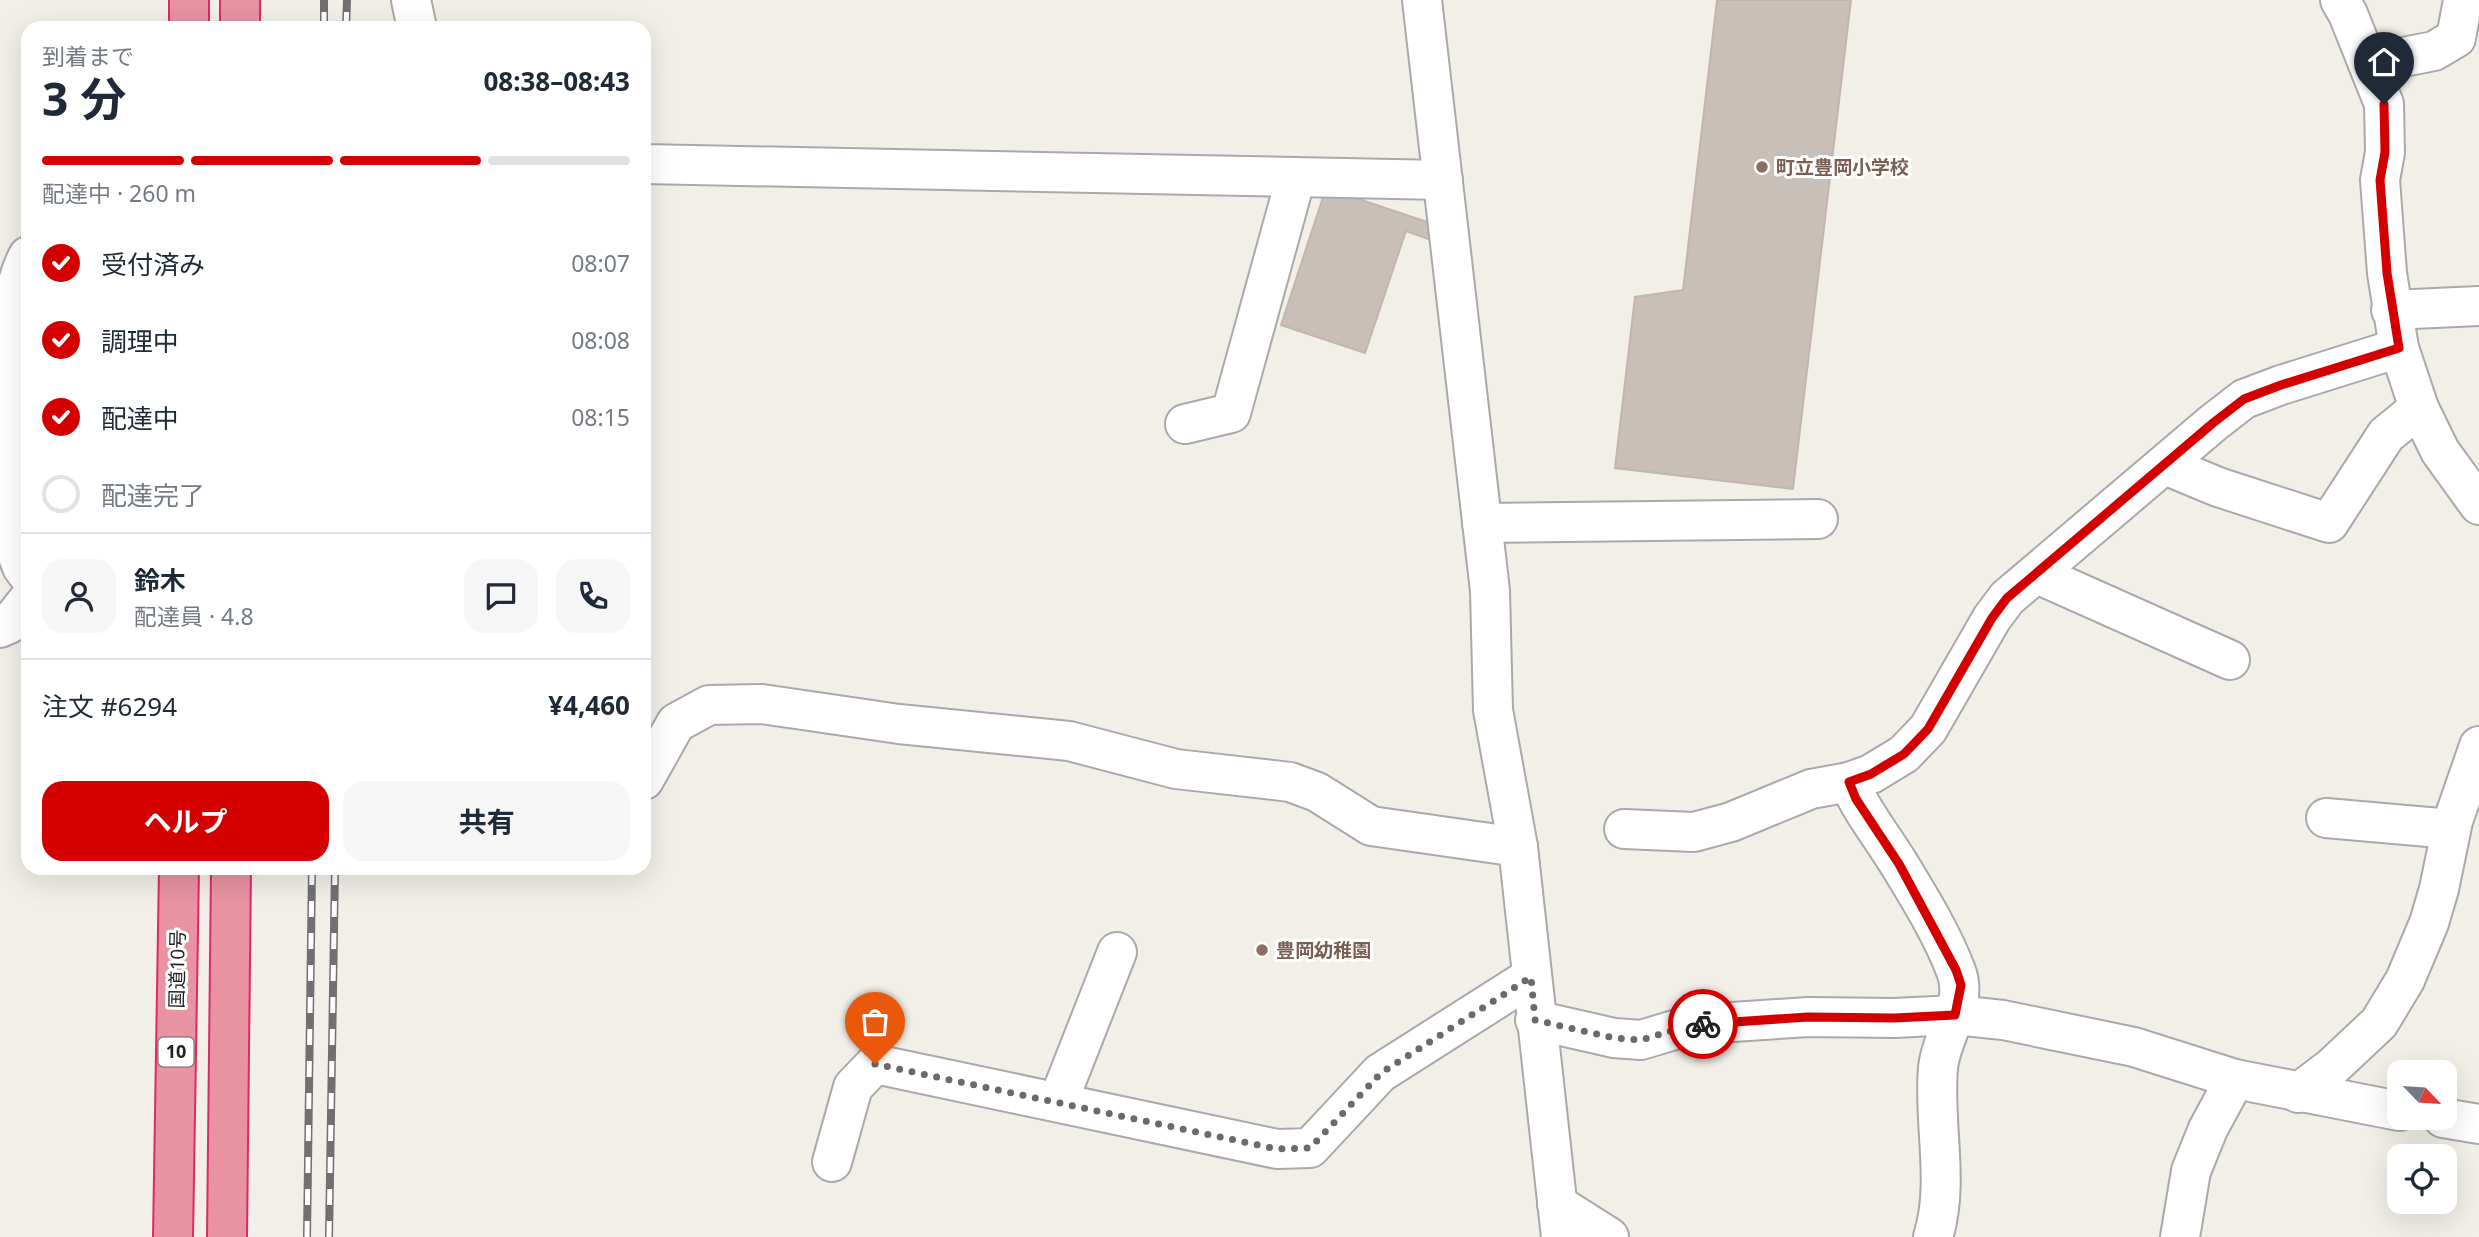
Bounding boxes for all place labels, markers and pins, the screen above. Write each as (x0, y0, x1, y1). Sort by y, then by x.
pin (2354, 32, 2414, 104)
place label: 町立豊岡小学校 (1776, 154, 1909, 180)
marker: 町立豊岡小学校 (1754, 159, 1770, 175)
place label: 豊岡幼稚園 (1276, 937, 1371, 963)
marker: 豊岡幼稚園 (1254, 942, 1270, 958)
pin (845, 992, 905, 1064)

